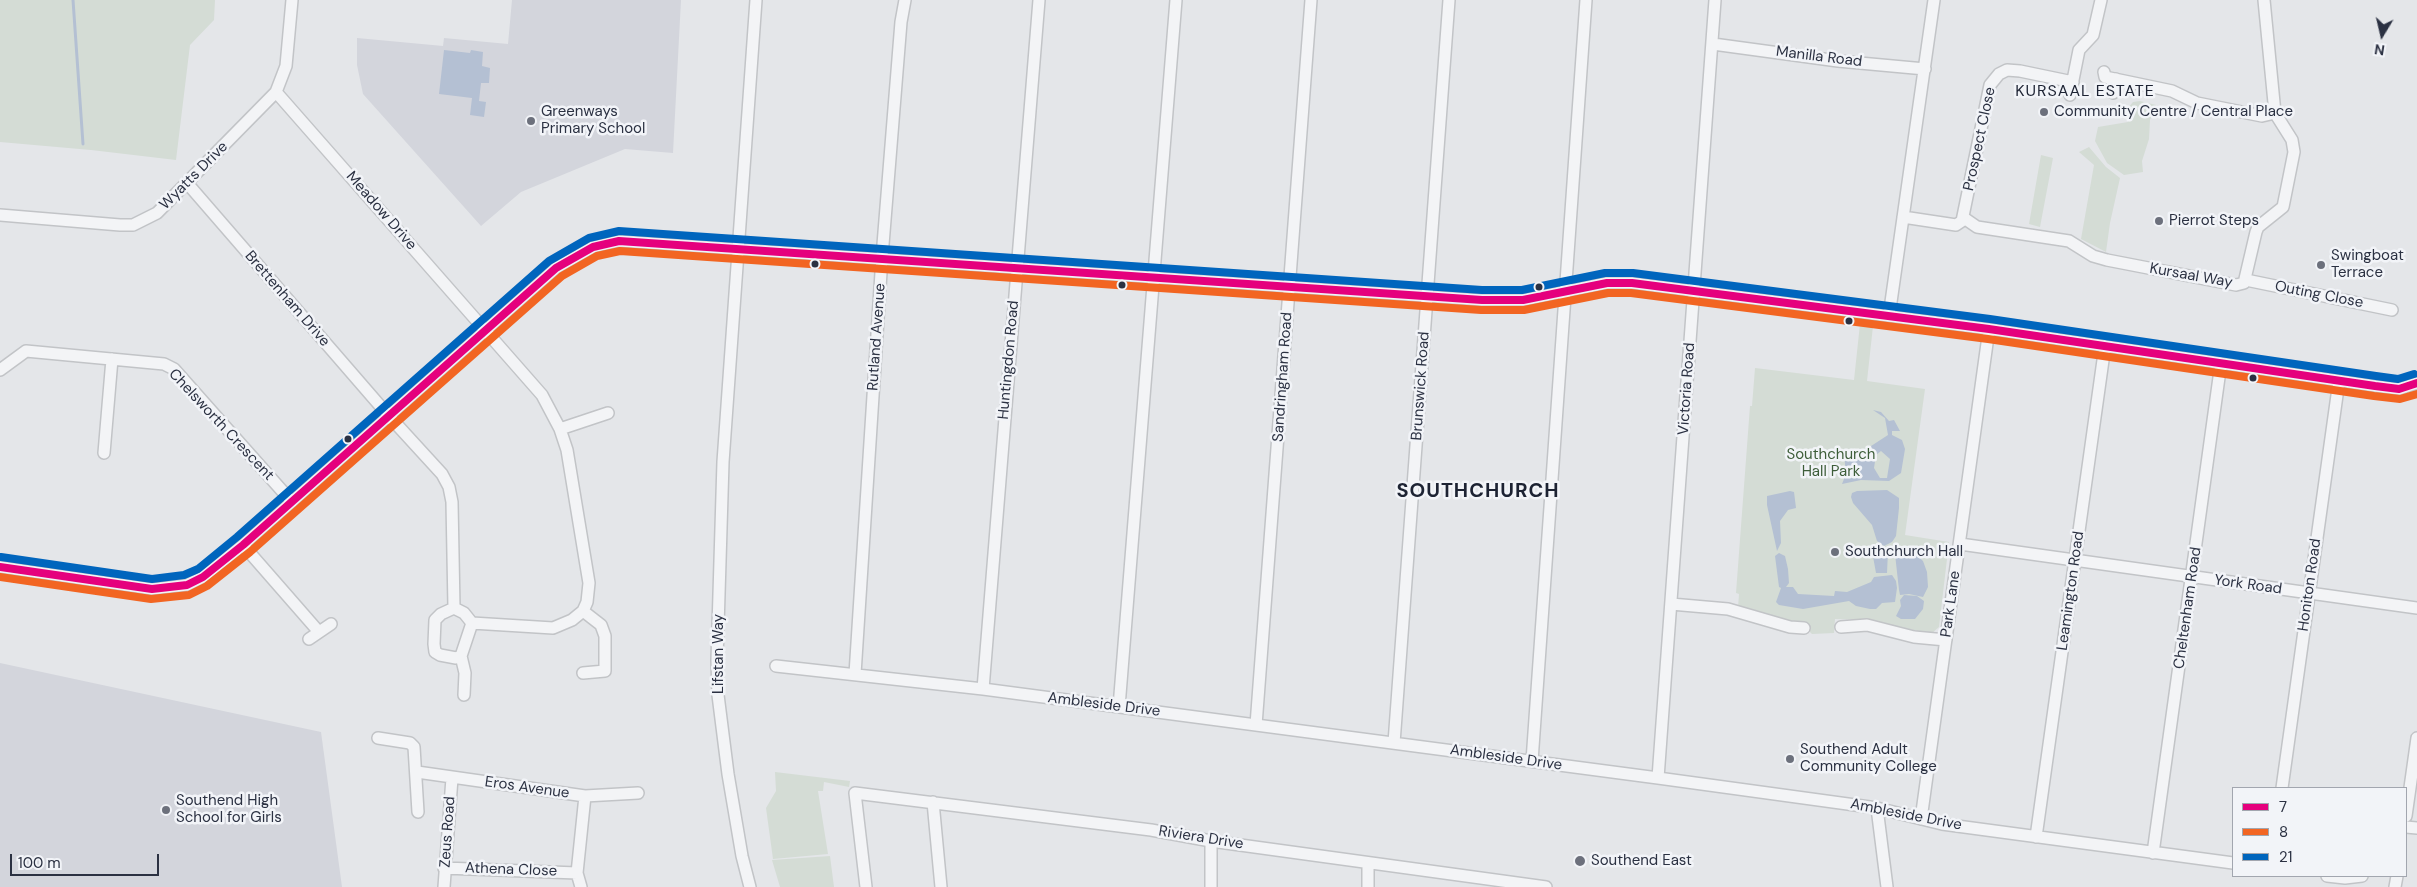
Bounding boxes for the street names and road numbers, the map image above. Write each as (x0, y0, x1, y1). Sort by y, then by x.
street label: Manilla Road (1775, 43, 1863, 71)
street label: Prospect Close (1960, 85, 2000, 193)
street label: Wyatts Drive (156, 138, 232, 214)
street label: Meadow Drive (342, 168, 420, 254)
street label: Brettenham Drive (241, 247, 333, 351)
street label: Kursaal Way (2148, 260, 2234, 292)
street label: Outing Close (2273, 278, 2365, 312)
street label: Rutland Avenue (864, 283, 890, 391)
street label: Huntingdon Road (995, 300, 1023, 420)
street label: Sandringham Road (1269, 311, 1297, 443)
street label: Brunswick Road (1408, 331, 1434, 441)
street label: Victoria Road (1675, 342, 1699, 436)
street label: Chelsworth Crescent (165, 365, 277, 485)
street label: Leamington Road (2054, 530, 2088, 652)
street label: Honiton Road (2295, 537, 2325, 633)
street label: Cheltenham Road (2171, 546, 2205, 670)
street label: Park Lane (1937, 570, 1965, 638)
street label: York Road (2213, 571, 2283, 599)
street label: Lifstan Way (710, 614, 728, 694)
street label: Ambleside Drive (1047, 689, 1161, 721)
street label: Ambleside Drive (1449, 741, 1563, 775)
street label: Eros Avenue (484, 773, 570, 803)
street label: Ambleside Drive (1849, 795, 1963, 835)
street label: Zeus Road (437, 796, 459, 868)
street label: Riviera Drive (1157, 822, 1245, 854)
street label: Athena Close (465, 859, 557, 881)

